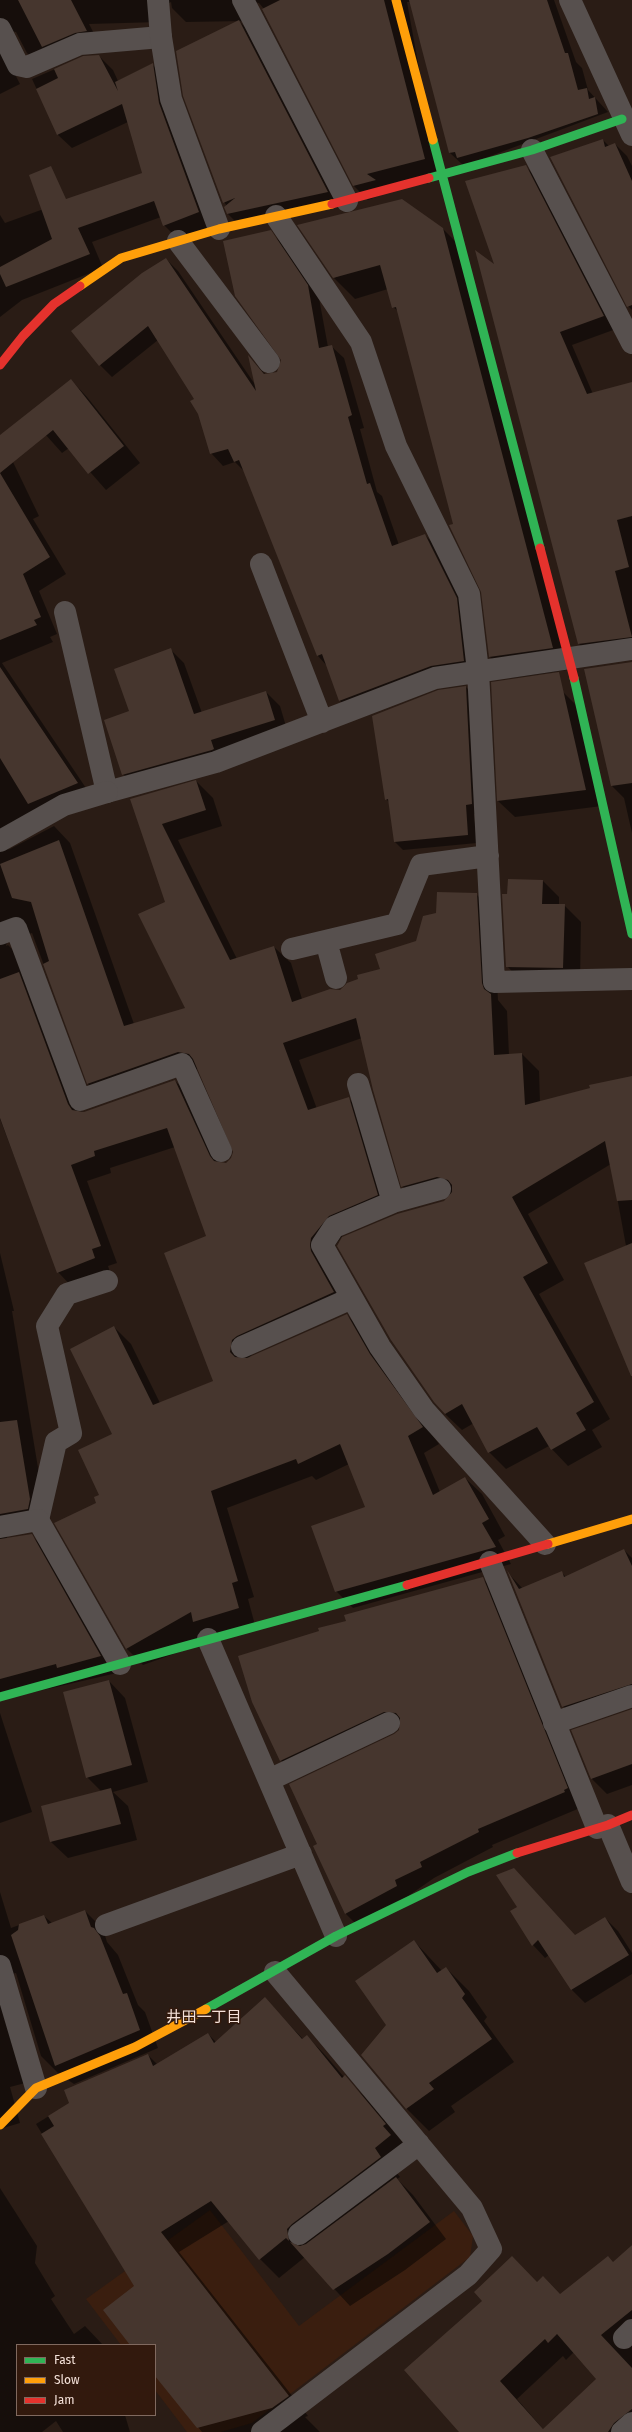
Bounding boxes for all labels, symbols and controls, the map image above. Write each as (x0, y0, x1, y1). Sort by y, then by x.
district label: 井田一丁目 (167, 2009, 241, 2027)
legend (16, 2344, 156, 2416)
text: Fast (54, 2353, 76, 2367)
text: Slow (54, 2373, 80, 2387)
text: Jam (54, 2393, 74, 2407)

